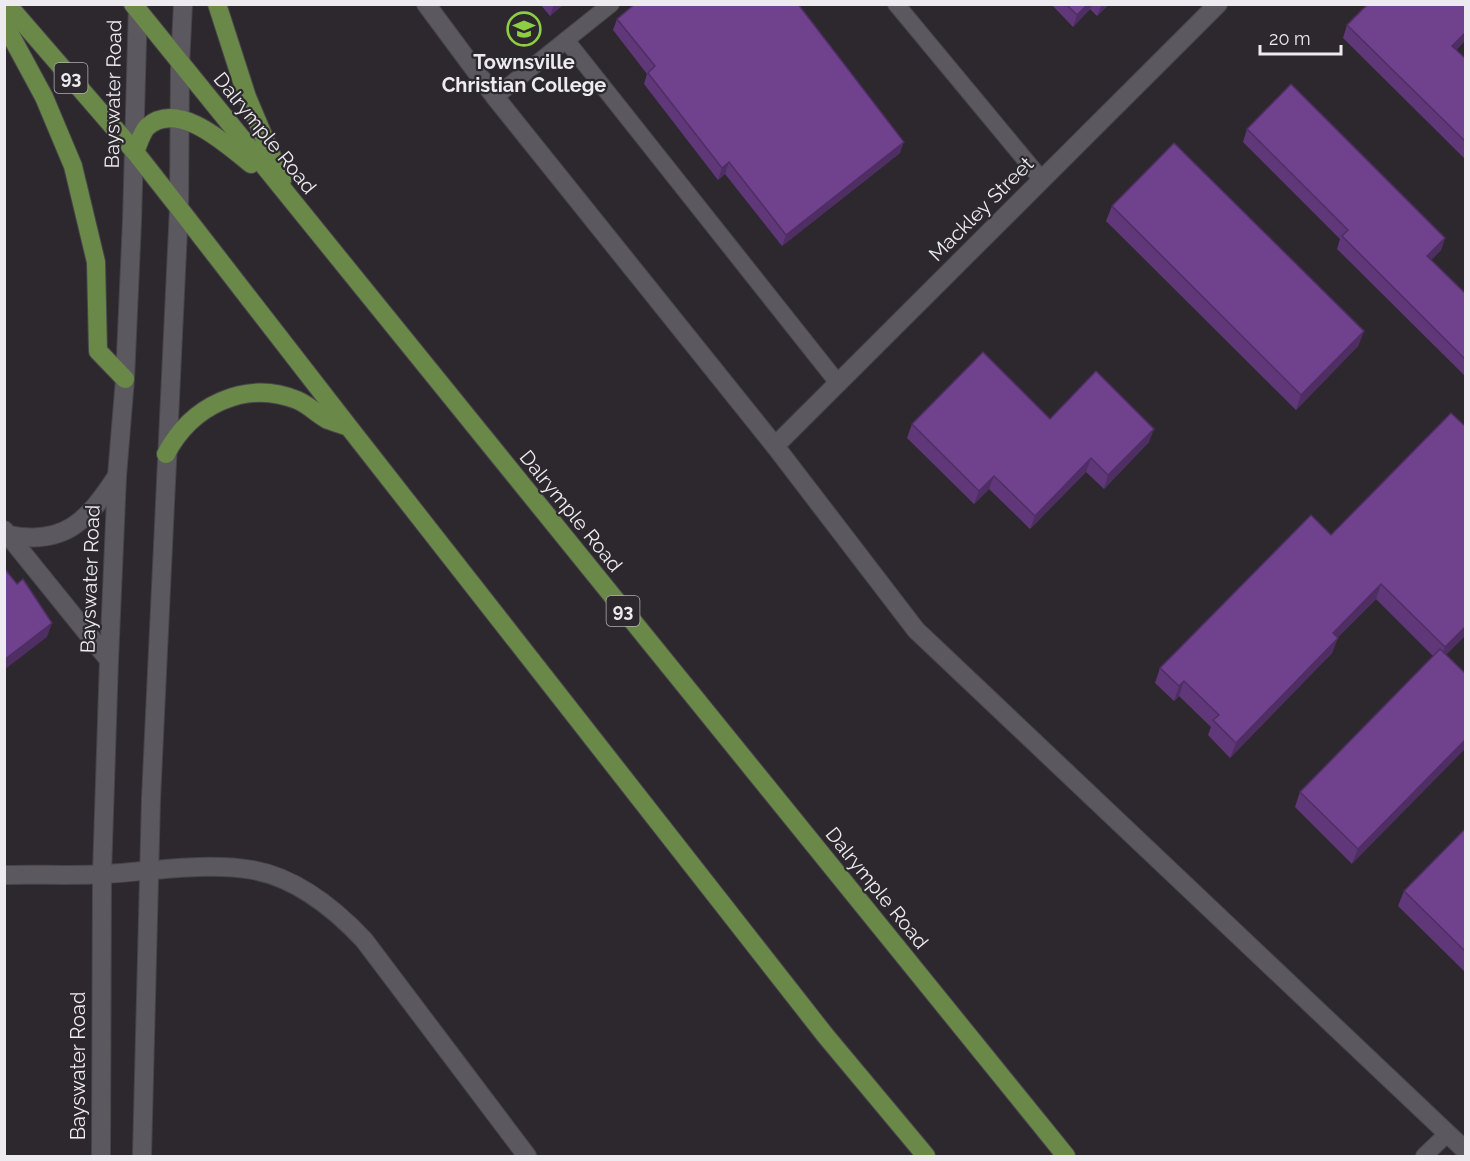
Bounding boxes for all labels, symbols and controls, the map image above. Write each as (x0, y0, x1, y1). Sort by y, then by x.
school or university icon: Townsville Christian College (506, 11, 542, 47)
scale bar (1260, 18, 1341, 56)
street label: Bayswater Road (100, 19, 126, 169)
text: 20 m (1269, 28, 1311, 49)
place label: Townsville Christian College (442, 50, 606, 97)
road number: 93 (54, 63, 88, 93)
street label: Dalrymple Road (209, 67, 321, 199)
street label: Mackley Street (924, 152, 1038, 266)
street label: Dalrymple Road (515, 445, 627, 577)
street label: Bayswater Road (75, 504, 105, 654)
road number: 93 (606, 596, 640, 626)
street label: Dalrymple Road (821, 822, 933, 954)
street label: Bayswater Road (66, 992, 90, 1140)

